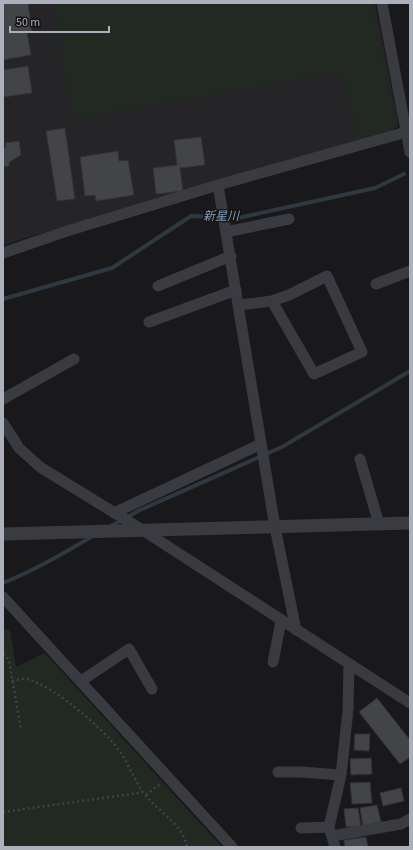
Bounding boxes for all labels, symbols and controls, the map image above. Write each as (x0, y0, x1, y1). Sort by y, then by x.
scale bar (10, 8, 109, 34)
text: 50 m (16, 14, 40, 31)
water label: 新星川 (203, 208, 241, 225)

